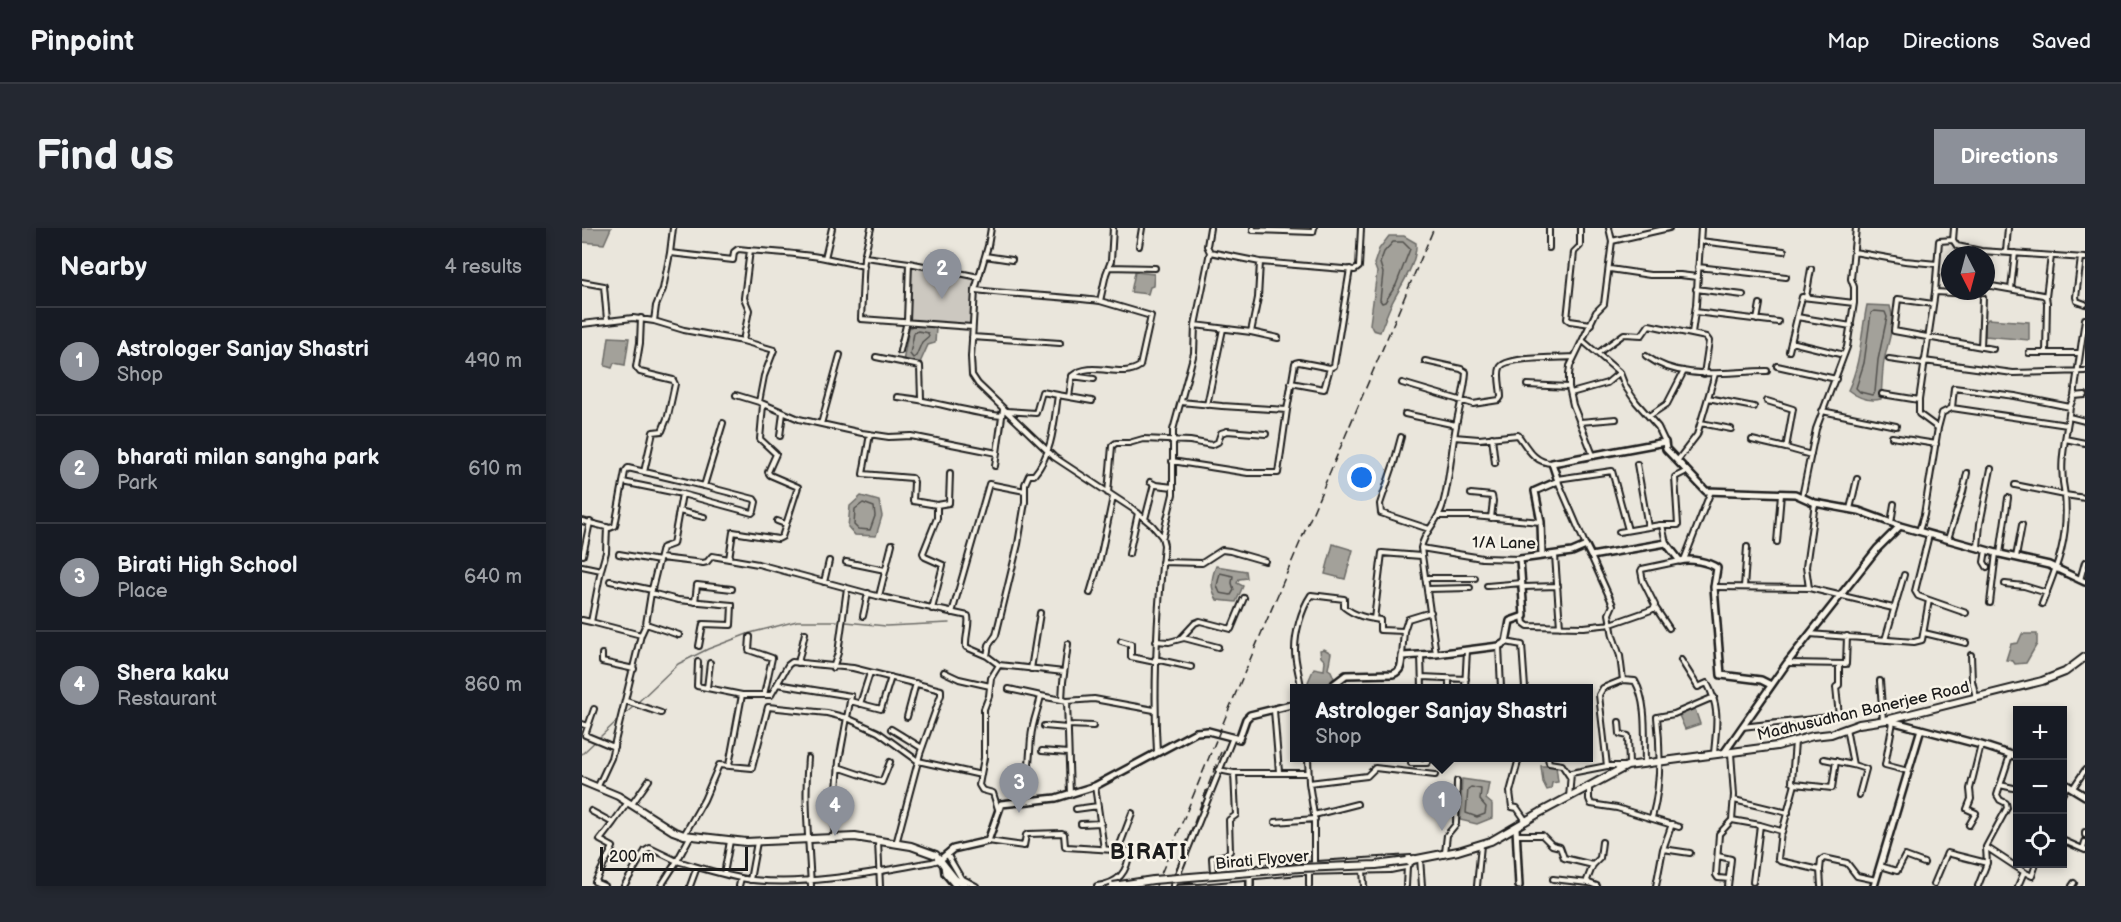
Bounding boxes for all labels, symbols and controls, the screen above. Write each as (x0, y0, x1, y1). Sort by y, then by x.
text: Pinpoint (30, 25, 134, 58)
text: Map (1827, 29, 1870, 54)
text: Directions (1903, 29, 1999, 54)
text: Saved (2032, 29, 2091, 54)
button: Directions (1934, 129, 2085, 184)
text: Find us (36, 131, 174, 182)
north arrow (1941, 246, 1995, 300)
pin: 2 (922, 250, 962, 299)
text: Nearby (60, 252, 147, 283)
text: 4 results (444, 255, 522, 279)
text: Astrologer Sanjay Shastri (117, 336, 369, 363)
text: 1 (75, 349, 84, 373)
text: 490 m (465, 349, 522, 373)
text: Shop (117, 363, 163, 387)
text: bharati milan sangha park (117, 444, 379, 471)
text: 2 (74, 457, 85, 481)
text: 610 m (468, 457, 522, 481)
your location (1347, 463, 1376, 492)
text: Park (117, 471, 157, 495)
street label: 1/A Lane (1472, 533, 1537, 554)
text: Birati High School (117, 552, 298, 579)
text: 3 (74, 565, 85, 589)
text: 640 m (464, 565, 522, 589)
text: Place (117, 579, 168, 603)
text: Shera kaku (117, 660, 229, 687)
text: 4 (74, 673, 85, 697)
text: 860 m (464, 673, 522, 697)
street label: Madhusudhan Banerjee Road (1755, 678, 1971, 745)
popup (1290, 684, 1593, 762)
text: Restaurant (117, 687, 217, 711)
text: Astrologer Sanjay Shastri (1316, 698, 1567, 725)
map controls (2013, 706, 2067, 868)
button: + (2013, 706, 2067, 760)
text: Shop (1316, 725, 1362, 749)
button: − (2013, 760, 2067, 814)
pin: 3 (1000, 764, 1038, 813)
pin: 1 (1422, 782, 1462, 831)
pin: 4 (816, 786, 854, 836)
button: locate (2013, 814, 2067, 868)
district label: BIRATI (1110, 839, 1188, 866)
scale bar (600, 844, 748, 872)
street label: Birati Flyover (1215, 847, 1310, 874)
text: 200 m (609, 848, 655, 867)

